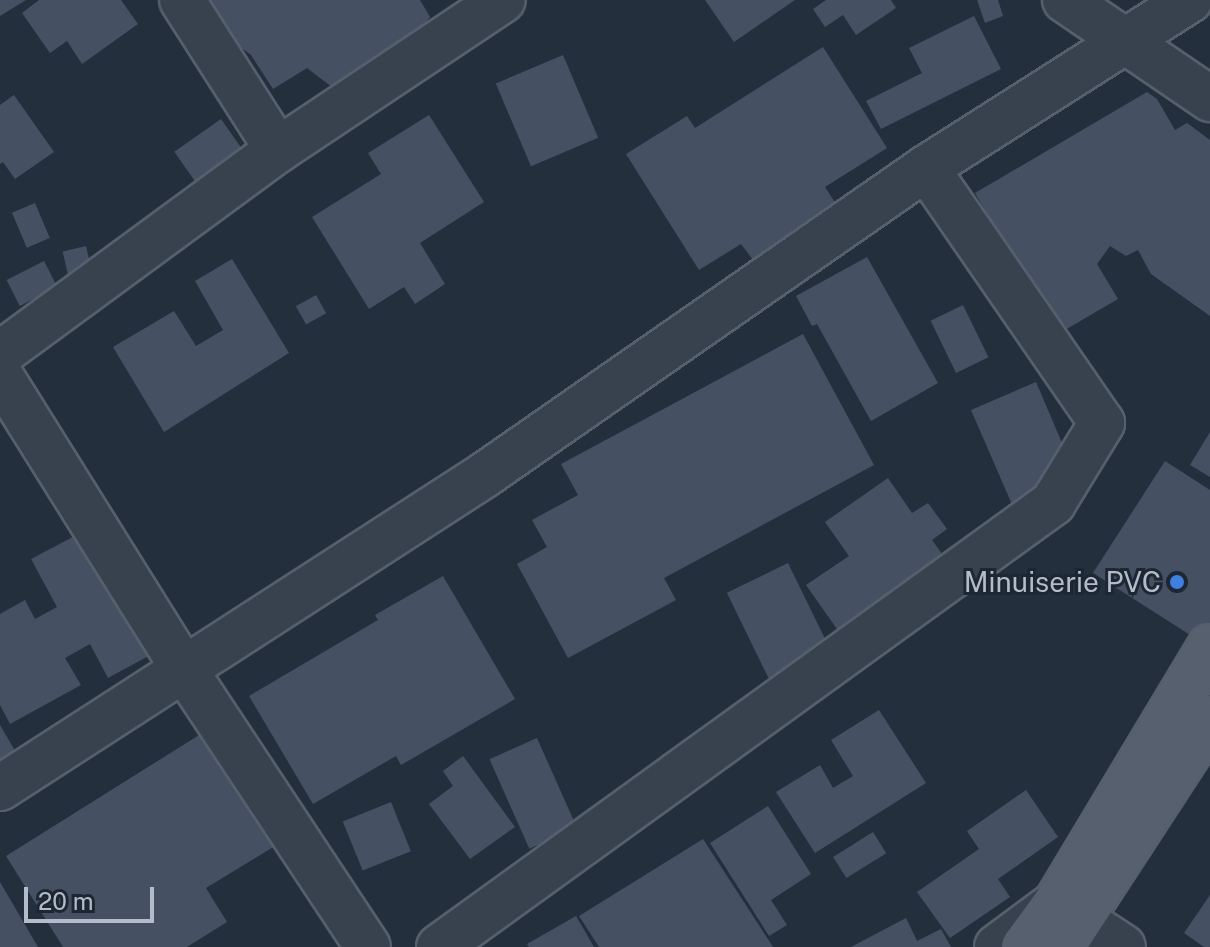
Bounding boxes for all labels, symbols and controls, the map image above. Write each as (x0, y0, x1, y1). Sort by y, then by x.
place label: Minuiserie PVC (963, 565, 1161, 599)
marker: Minuiserie PVC (1168, 573, 1186, 591)
scale bar (28, 871, 158, 921)
text: 20 m (38, 887, 94, 915)

